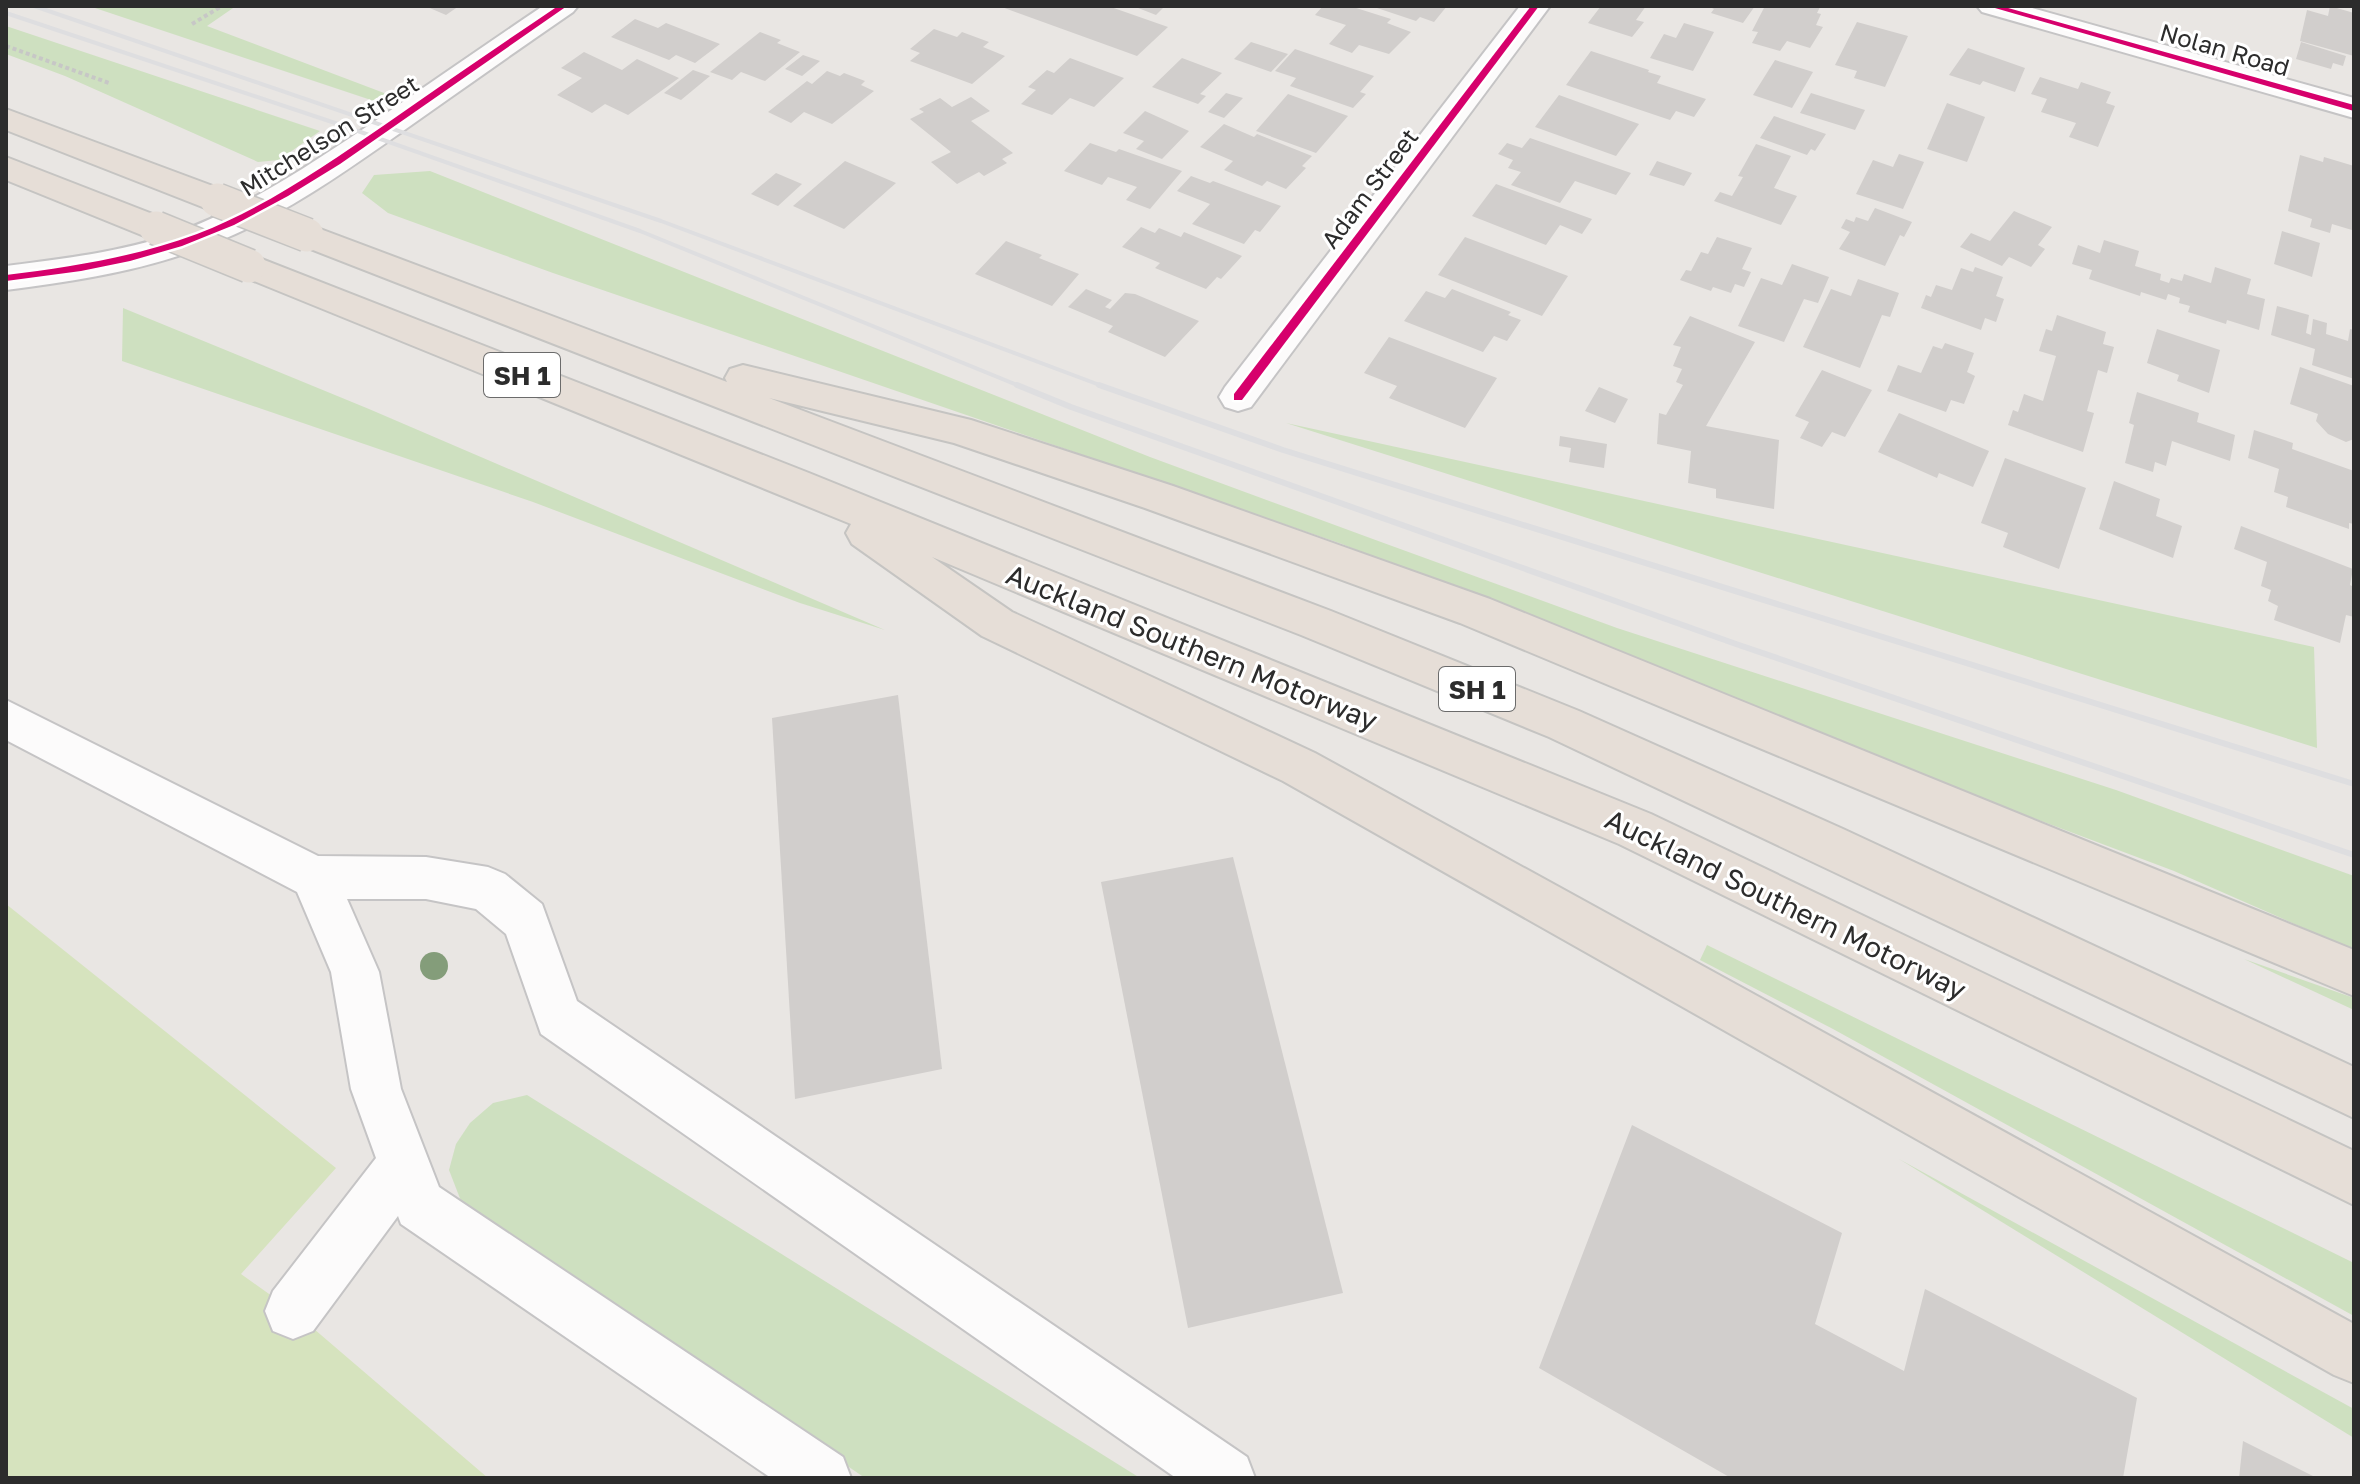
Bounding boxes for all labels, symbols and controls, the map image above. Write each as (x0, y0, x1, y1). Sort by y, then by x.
street label: Nolan Road (2157, 17, 2293, 81)
street label: Mitchelson Street (234, 68, 424, 202)
street label: Adam Street (1315, 122, 1423, 254)
road number: SH 1 (484, 353, 560, 397)
street label: Auckland Southern Motorway (1002, 557, 1383, 737)
road number: SH 1 (1439, 667, 1515, 711)
street label: Auckland Southern Motorway (1600, 802, 1972, 1006)

